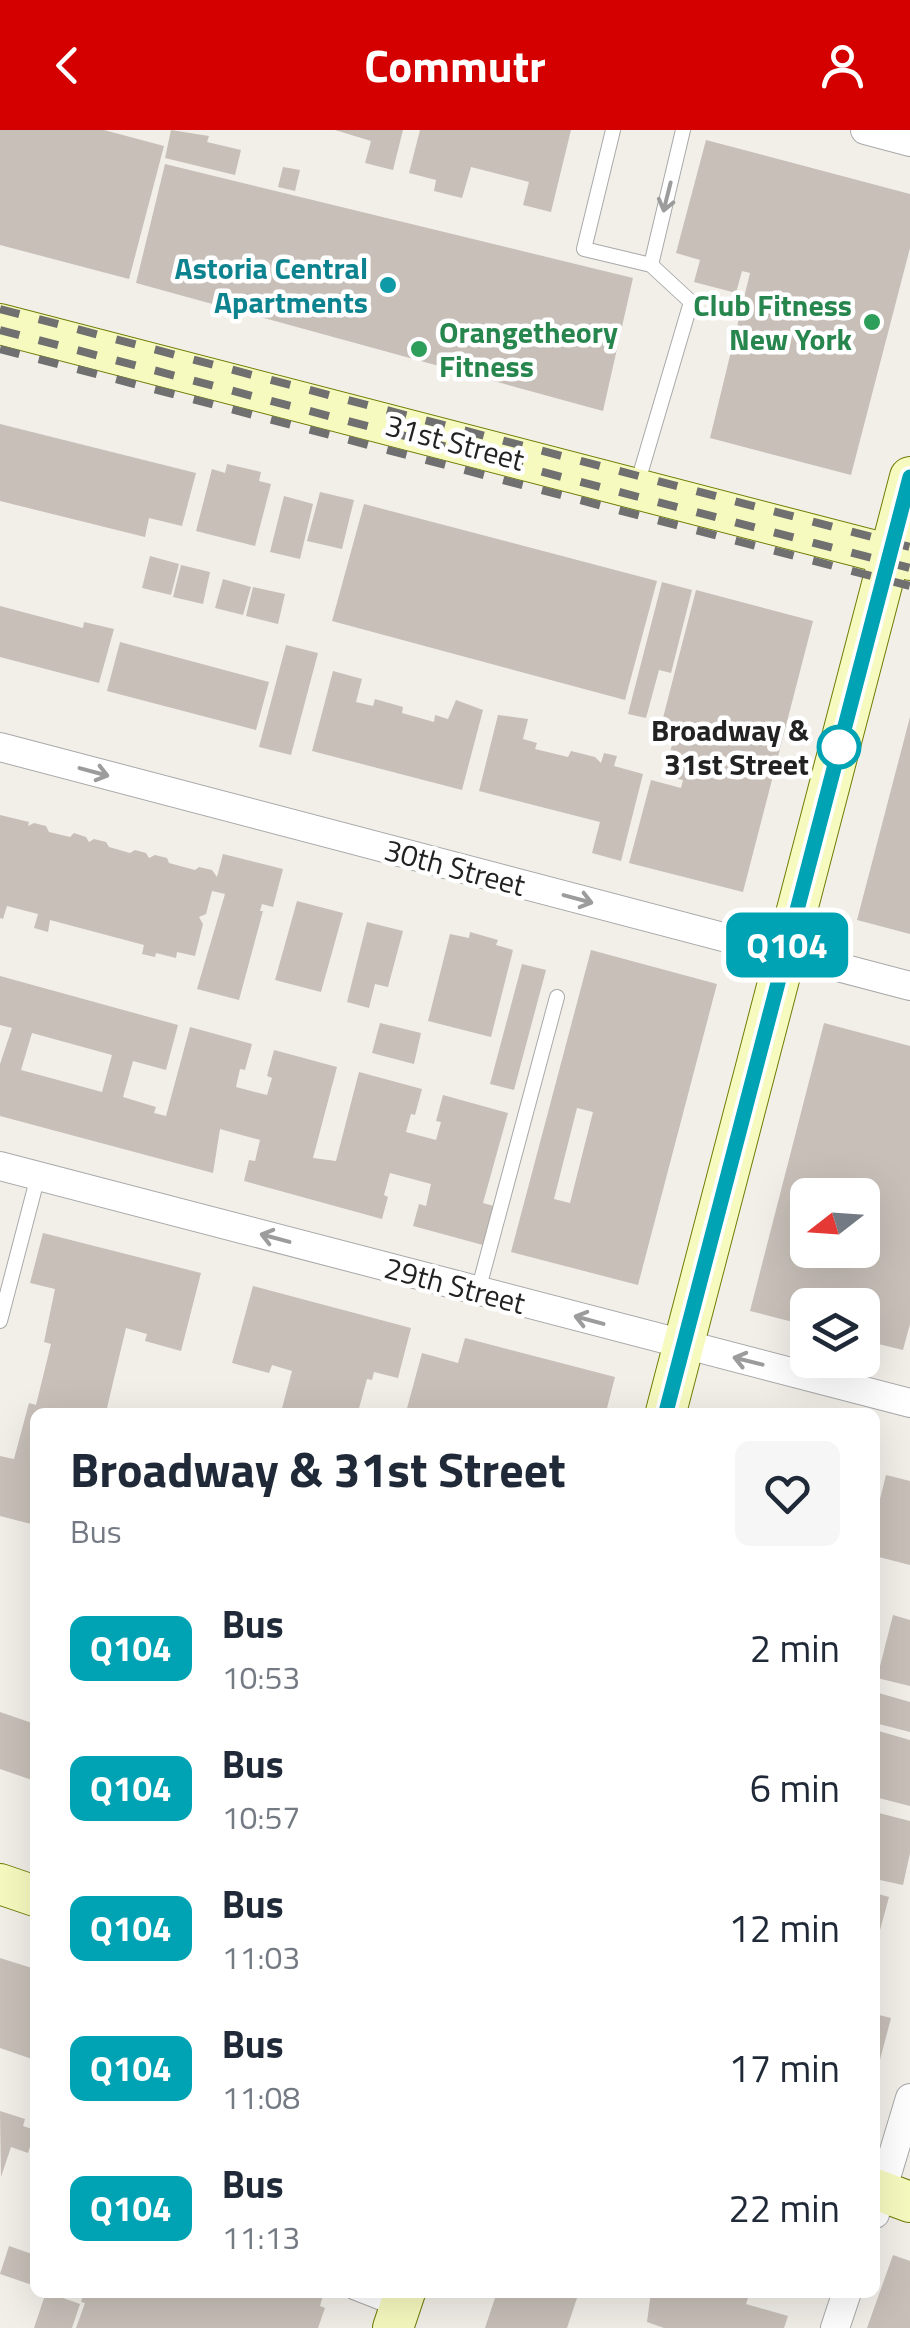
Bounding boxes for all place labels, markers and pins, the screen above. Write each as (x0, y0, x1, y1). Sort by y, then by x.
place label: Astoria Central Apartments (175, 245, 368, 325)
marker: Astoria Central Apartments (377, 274, 399, 296)
place label: Club Fitness New York (693, 282, 853, 362)
place label: Orangetheory Fitness (439, 309, 618, 389)
marker: Club Fitness New York (861, 311, 883, 333)
marker: Orangetheory Fitness (408, 338, 430, 360)
place label: Broadway & 31st Street (651, 707, 809, 787)
marker: Broadway & 31st Street (818, 726, 860, 768)

